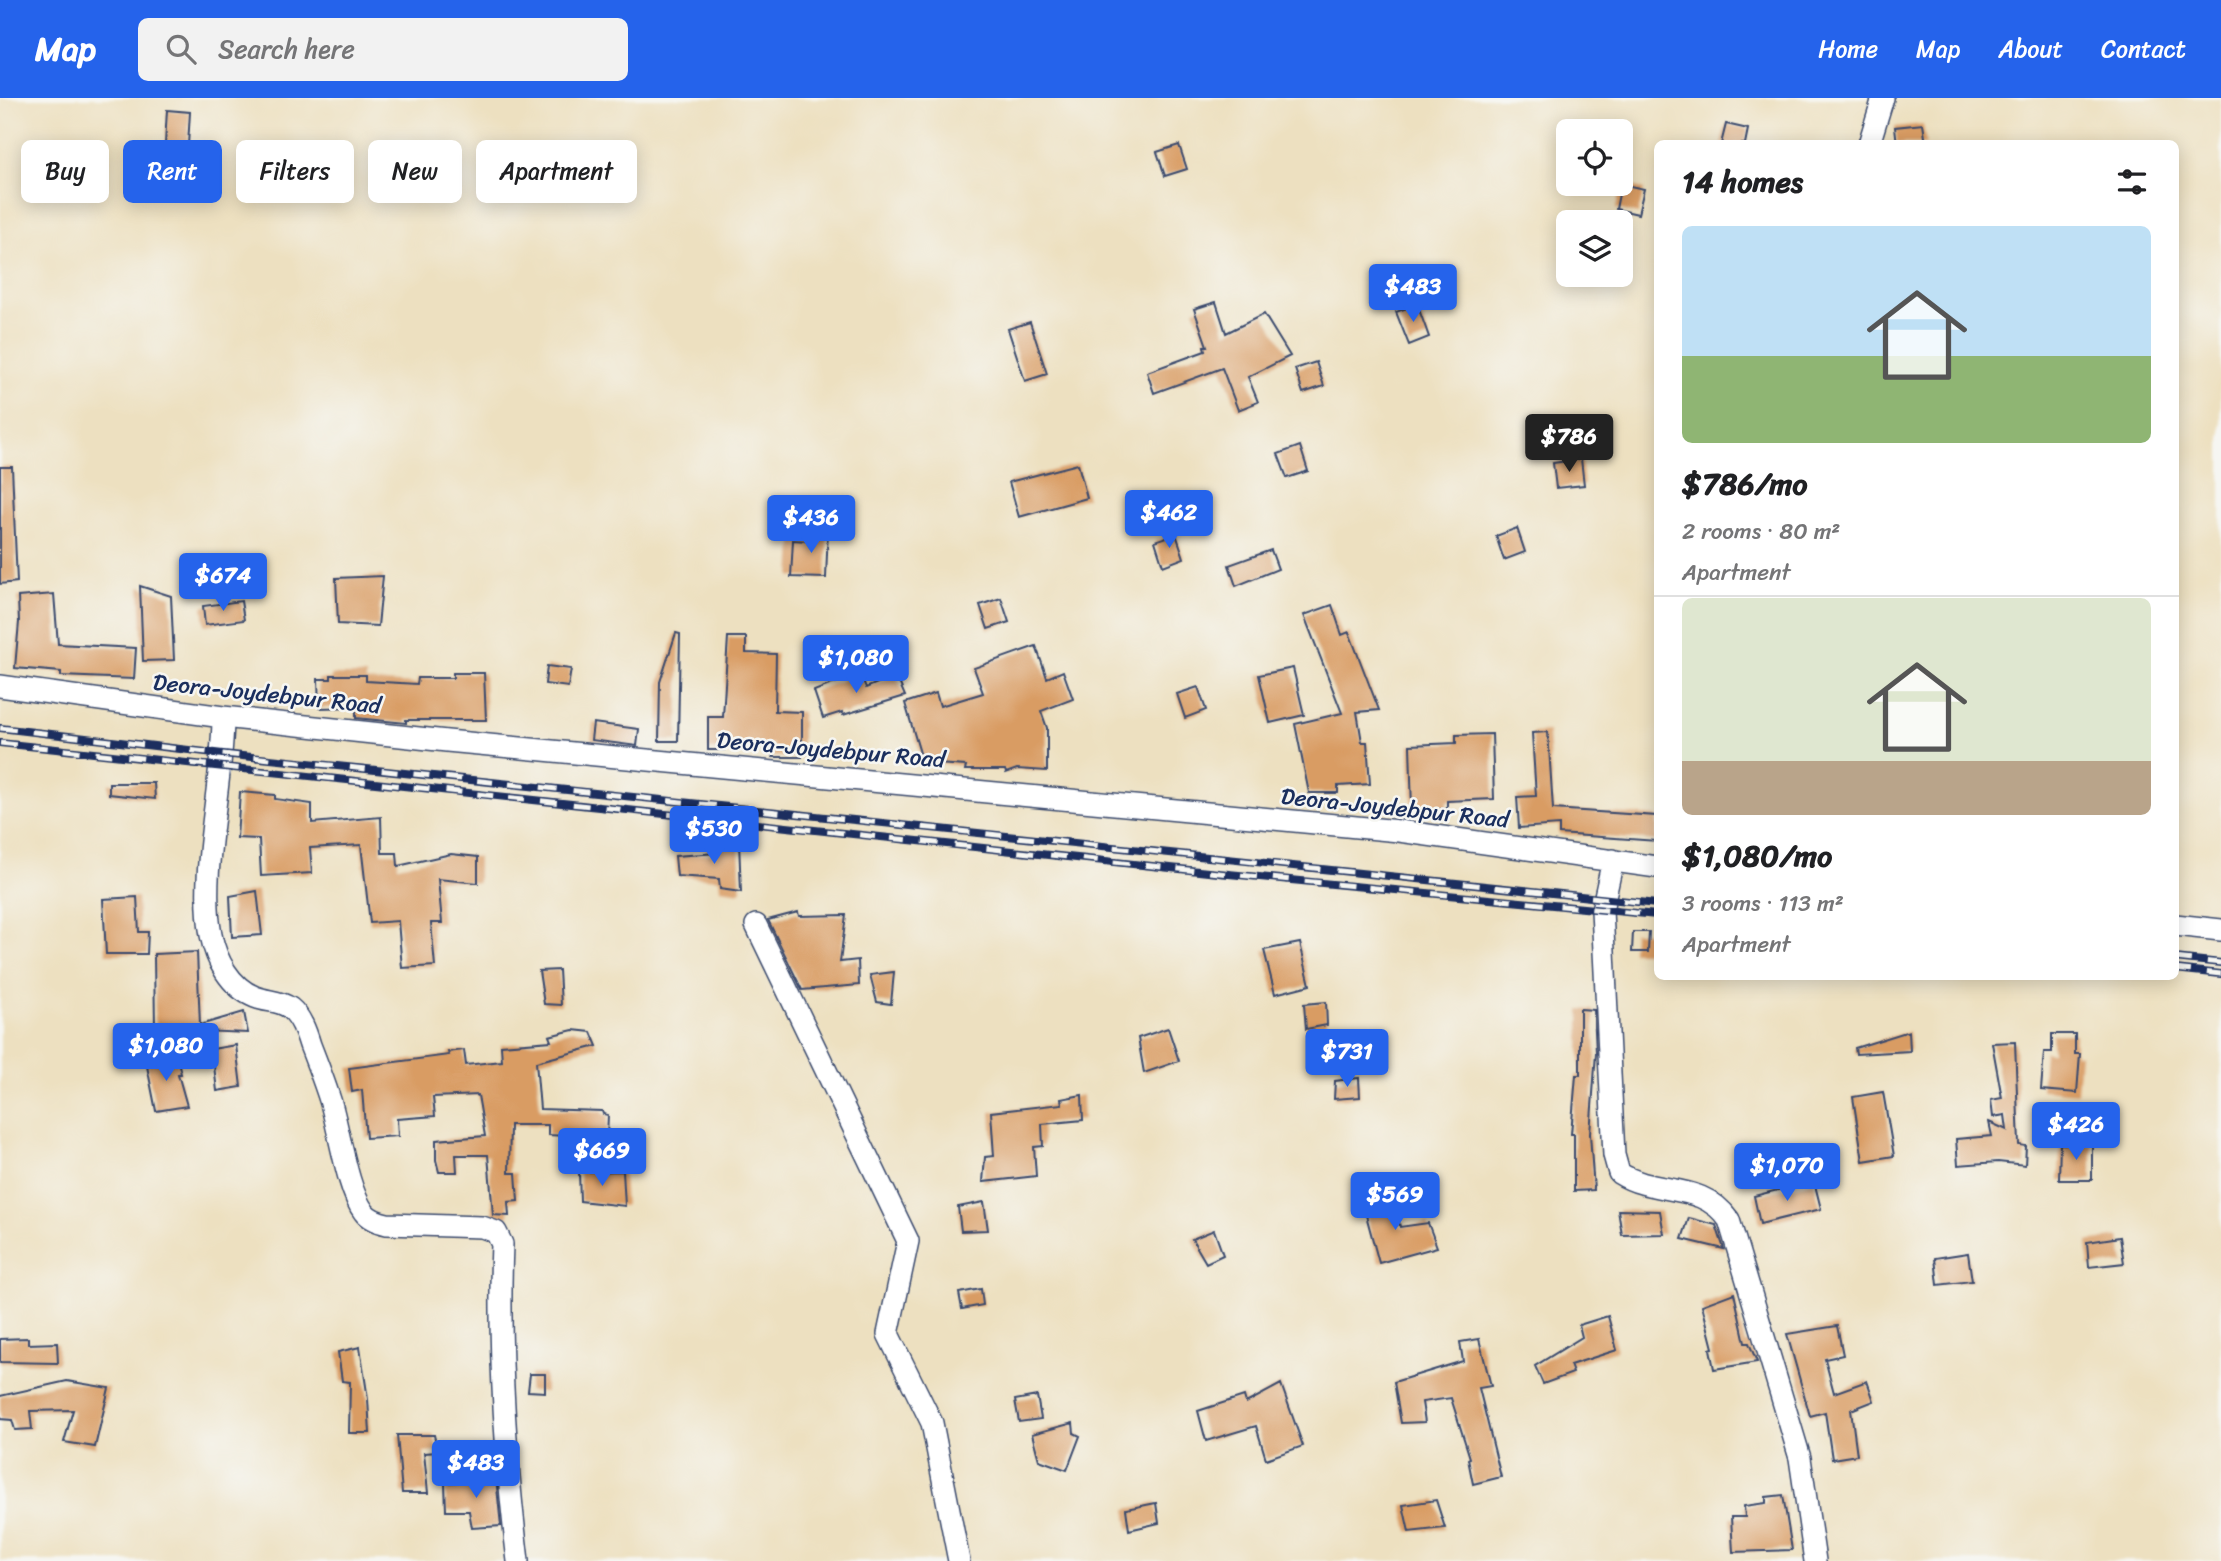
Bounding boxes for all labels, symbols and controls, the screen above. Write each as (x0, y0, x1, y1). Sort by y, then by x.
search box (138, 18, 628, 81)
text: Map (35, 20, 96, 78)
text: Search here (218, 26, 355, 72)
text: Home (1818, 28, 1878, 70)
text: Map (1916, 28, 1960, 70)
text: About (1998, 28, 2063, 70)
text: Contact (2101, 28, 2186, 70)
icon: search (162, 30, 200, 68)
map controls (1556, 119, 1633, 287)
button: locate (1556, 119, 1633, 196)
chip: Buy (21, 140, 109, 203)
chip: Rent (123, 140, 222, 203)
chip: Filters (236, 140, 354, 203)
chip: New (368, 140, 462, 203)
chip: Apartment (476, 140, 637, 203)
text: 14 homes (1682, 155, 1803, 209)
icon: filters (2113, 163, 2151, 201)
button: layers (1556, 210, 1633, 287)
pin: $483 (1372, 264, 1454, 324)
text: $483 (1385, 266, 1441, 307)
icon: home (1854, 272, 1980, 398)
pin: $786 (1528, 414, 1610, 474)
text: $786 (1541, 416, 1597, 457)
text: $786/mo (1682, 457, 1808, 511)
pin: $462 (1128, 490, 1210, 550)
text: $462 (1141, 492, 1197, 533)
pin: $436 (770, 496, 852, 555)
text: $436 (783, 497, 839, 538)
text: 2 rooms · 80 m² (1682, 511, 1840, 552)
text: Apartment (1682, 552, 1791, 593)
pin: $674 (182, 554, 264, 613)
text: $674 (195, 555, 251, 596)
pin: $1,080 (799, 636, 913, 695)
text: $1,080 (819, 637, 893, 678)
icon: home (1854, 644, 1980, 770)
street label: Deora-Joydebpur Road (151, 662, 385, 727)
street label: Deora-Joydebpur Road (715, 720, 949, 781)
street label: Deora-Joydebpur Road (1279, 776, 1513, 841)
pin: $530 (673, 806, 755, 866)
text: $530 (686, 808, 742, 849)
text: $1,080/mo (1682, 829, 1832, 883)
text: 3 rooms · 113 m² (1682, 883, 1844, 924)
text: Apartment (1682, 924, 1791, 965)
pin: $1,080 (109, 1024, 223, 1083)
text: $1,080 (129, 1025, 203, 1066)
pin: $731 (1306, 1030, 1388, 1089)
text: $731 (1321, 1031, 1373, 1072)
pin: $426 (2035, 1102, 2117, 1162)
text: $426 (2048, 1104, 2104, 1145)
pin: $669 (561, 1128, 643, 1188)
text: $669 (574, 1130, 630, 1171)
pin: $1,070 (1730, 1144, 1844, 1203)
text: $1,070 (1750, 1145, 1824, 1186)
pin: $569 (1354, 1172, 1436, 1232)
text: $569 (1367, 1174, 1423, 1215)
pin: $483 (435, 1440, 517, 1500)
text: $483 (448, 1442, 504, 1483)

